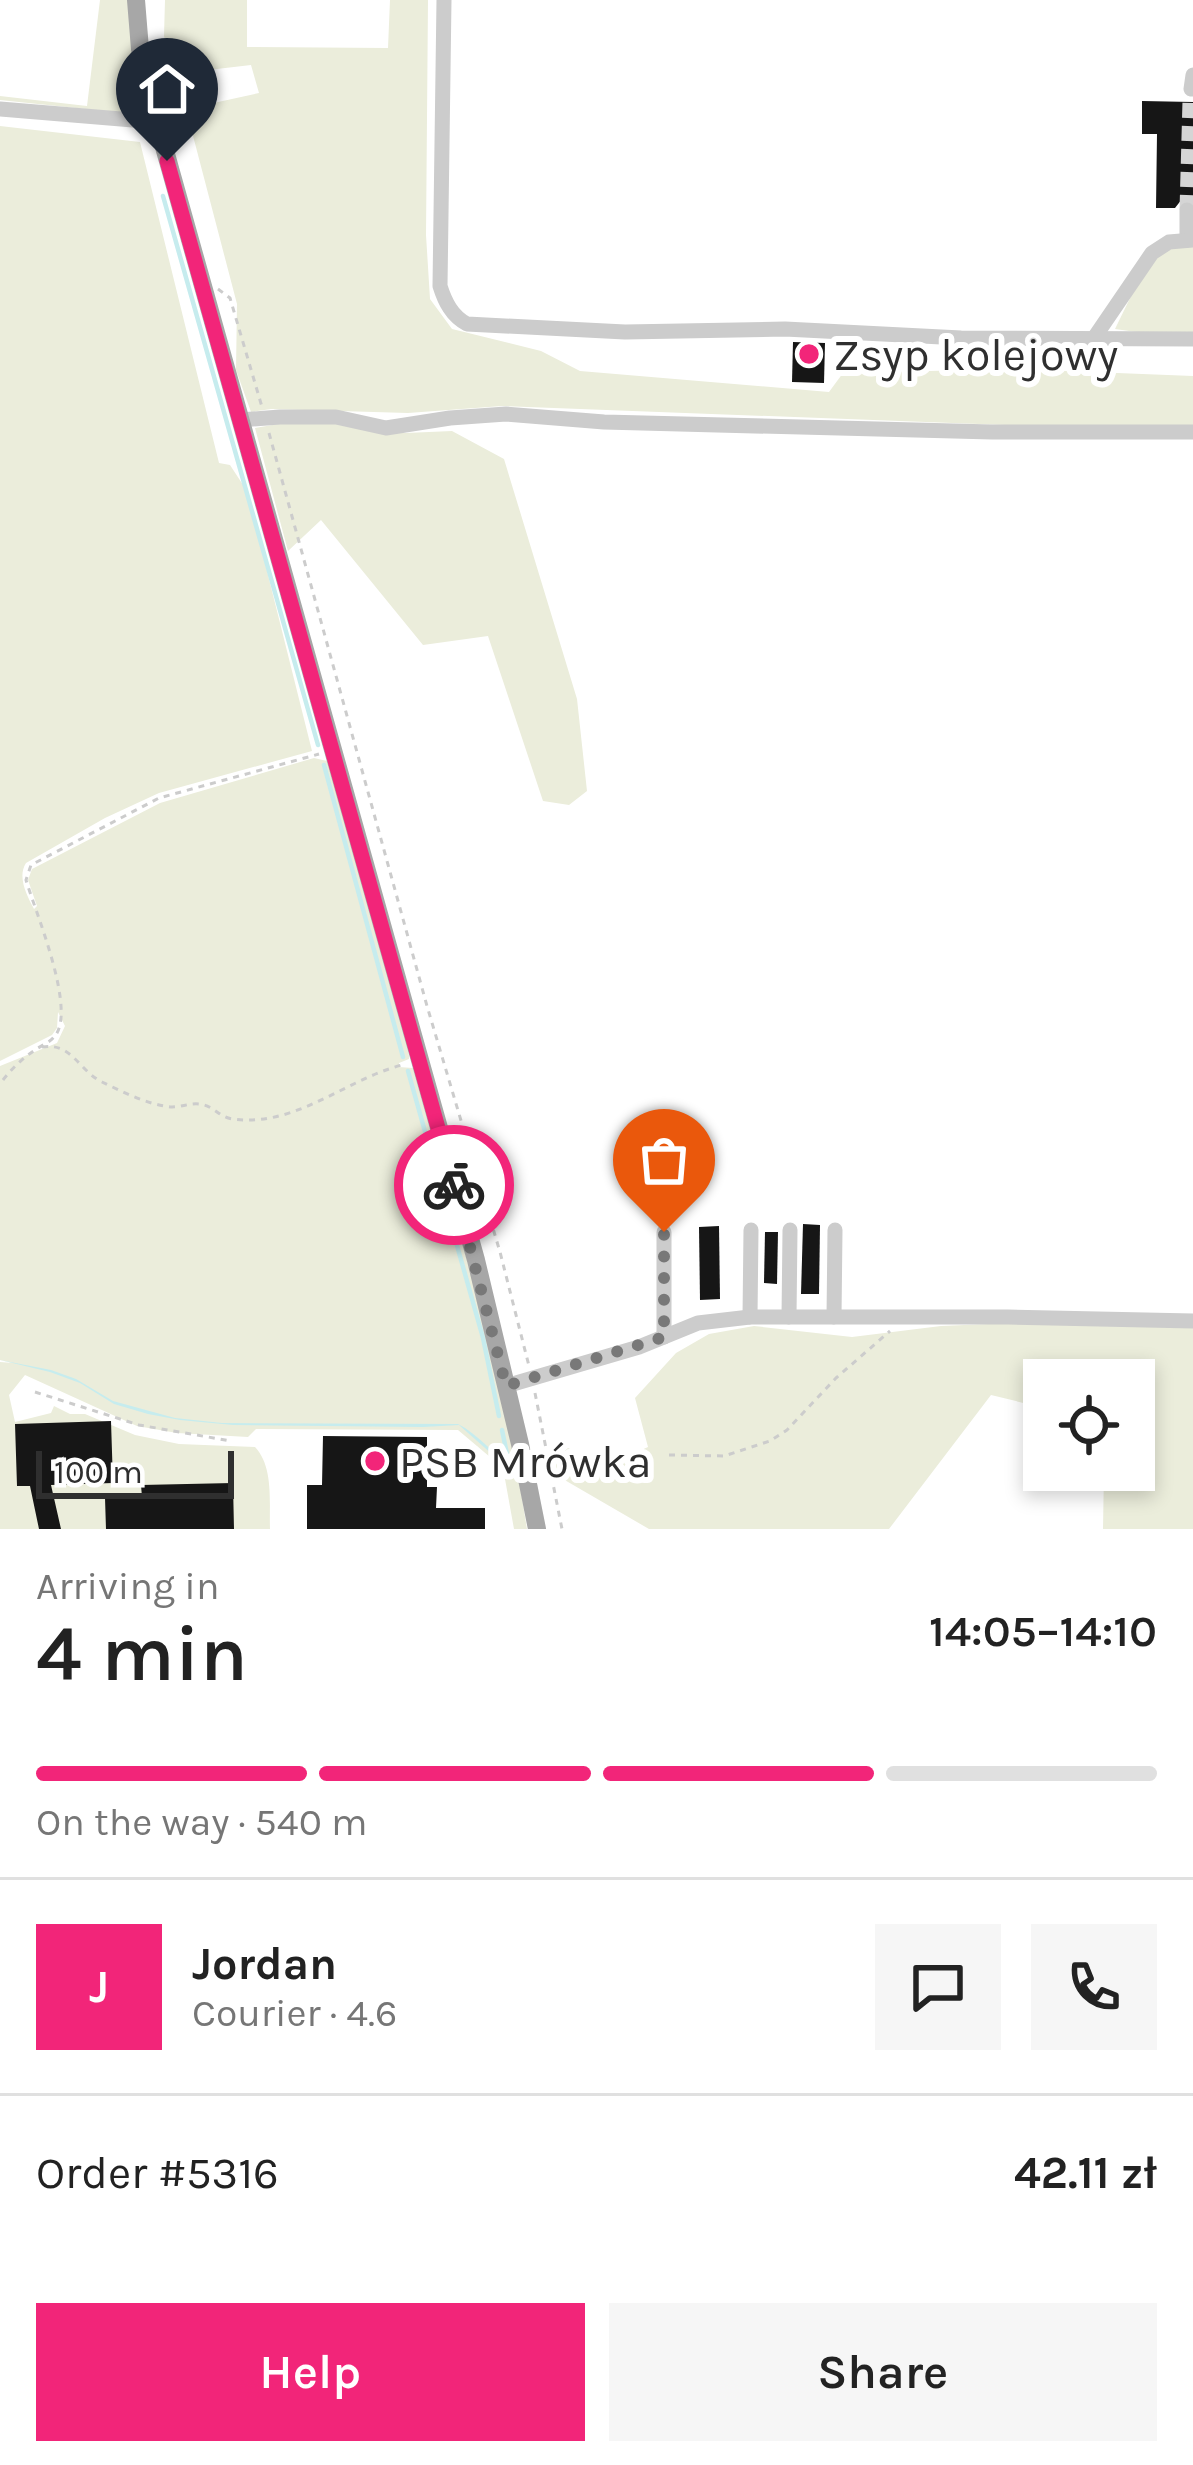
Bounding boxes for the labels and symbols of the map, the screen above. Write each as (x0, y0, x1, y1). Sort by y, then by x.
pin (116, 38, 218, 161)
place label: Zsyp kolejowy (833, 329, 1118, 382)
marker: Zsyp kolejowy (796, 341, 822, 367)
pin (613, 1109, 715, 1232)
courier (394, 1125, 514, 1245)
place label: PSB Mrówka (399, 1436, 651, 1488)
scale bar (36, 1445, 234, 1498)
marker: PSB Mrówka (362, 1448, 388, 1474)

